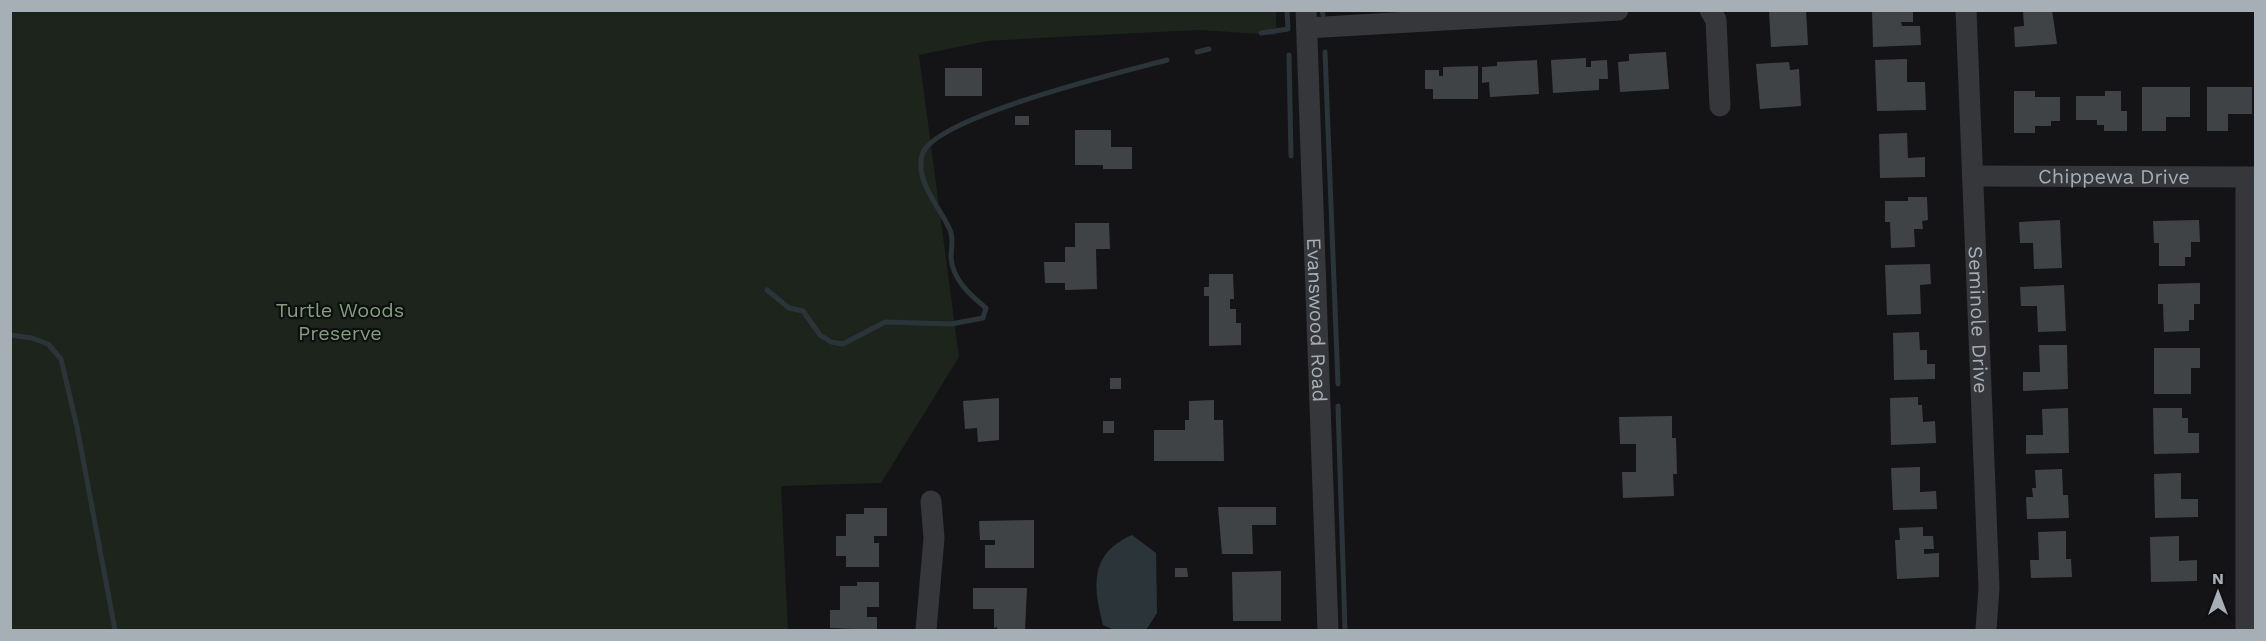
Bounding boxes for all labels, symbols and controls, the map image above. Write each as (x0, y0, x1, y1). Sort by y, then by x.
street label: Chippewa Drive (2038, 164, 2190, 189)
street label: Evanswood Road (1302, 237, 1332, 402)
street label: Seminole Drive (1963, 246, 1993, 394)
park label: Turtle Woods Preserve (276, 298, 404, 345)
north arrow (2188, 563, 2248, 623)
text: N (2212, 569, 2224, 588)

